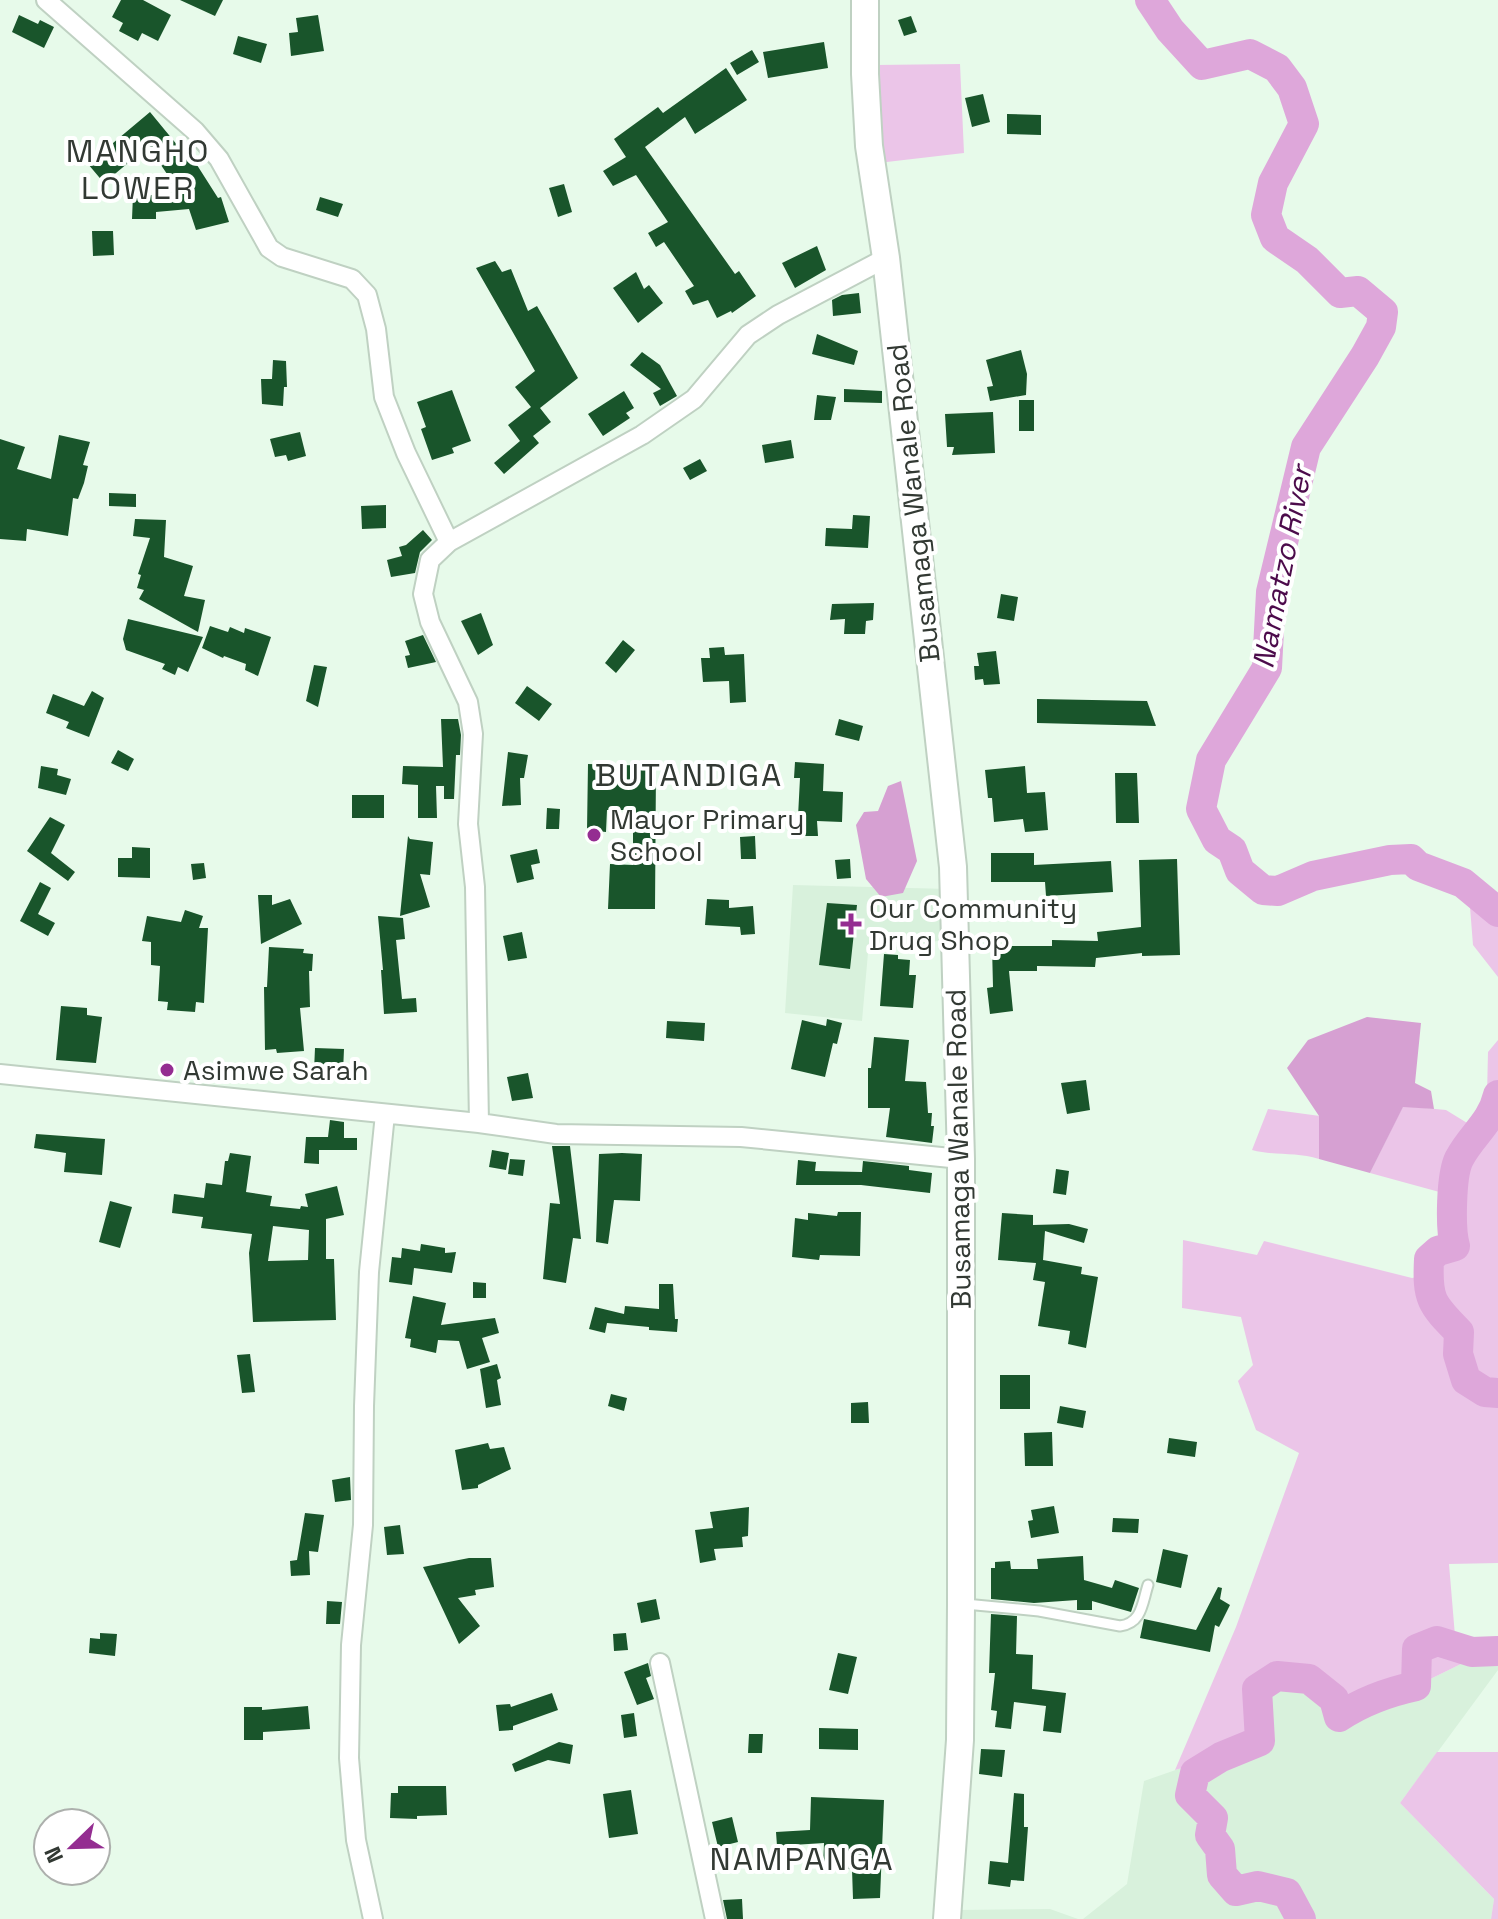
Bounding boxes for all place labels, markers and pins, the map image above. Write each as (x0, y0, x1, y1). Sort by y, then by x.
place label: Mayor Primary School (610, 801, 804, 869)
marker: Mayor Primary School (585, 826, 603, 844)
place label: Our Community Drug Shop (869, 890, 1077, 958)
marker: Our Community Drug Shop (840, 913, 862, 935)
place label: Asimwe Sarah (183, 1052, 369, 1088)
marker: Asimwe Sarah (158, 1061, 176, 1079)

